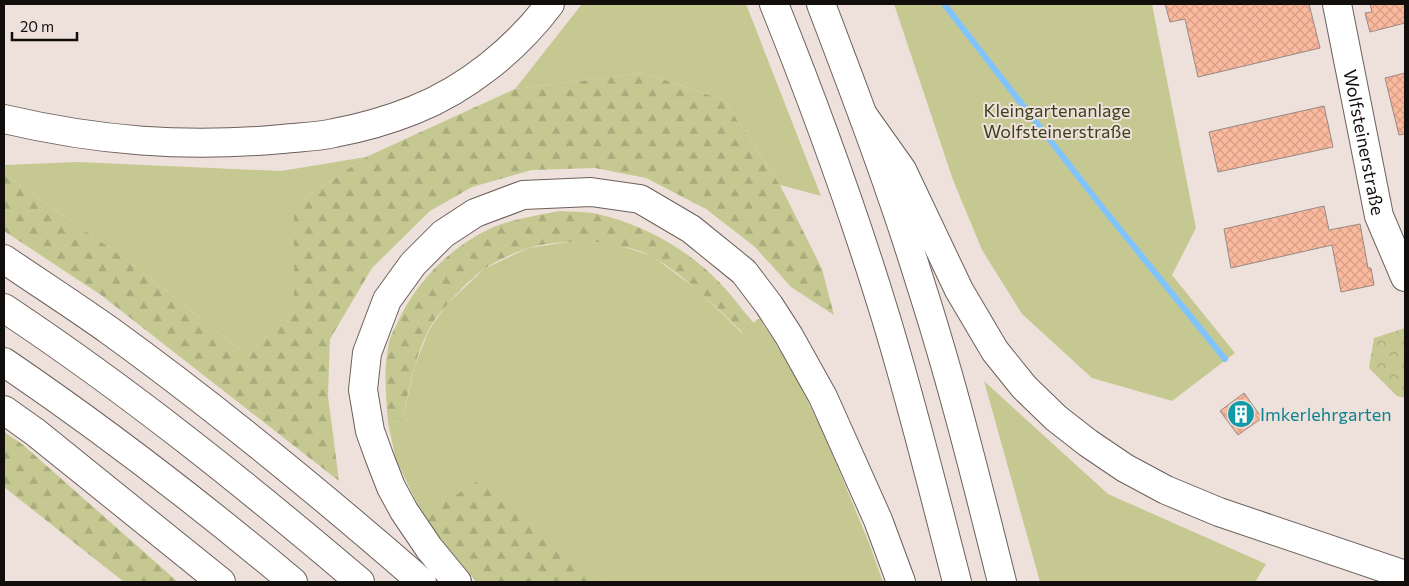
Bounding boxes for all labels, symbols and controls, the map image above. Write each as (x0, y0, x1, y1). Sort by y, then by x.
scale bar (12, 10, 78, 42)
text: 20 m (20, 17, 54, 35)
street label: Wolfsteinerstraße (1339, 68, 1390, 217)
park label: Kleingartenanlage Wolfsteinerstraße (983, 99, 1131, 142)
building icon: Imkerlehrgarten (1226, 399, 1256, 429)
place label: Imkerlehrgarten (1260, 403, 1392, 425)

